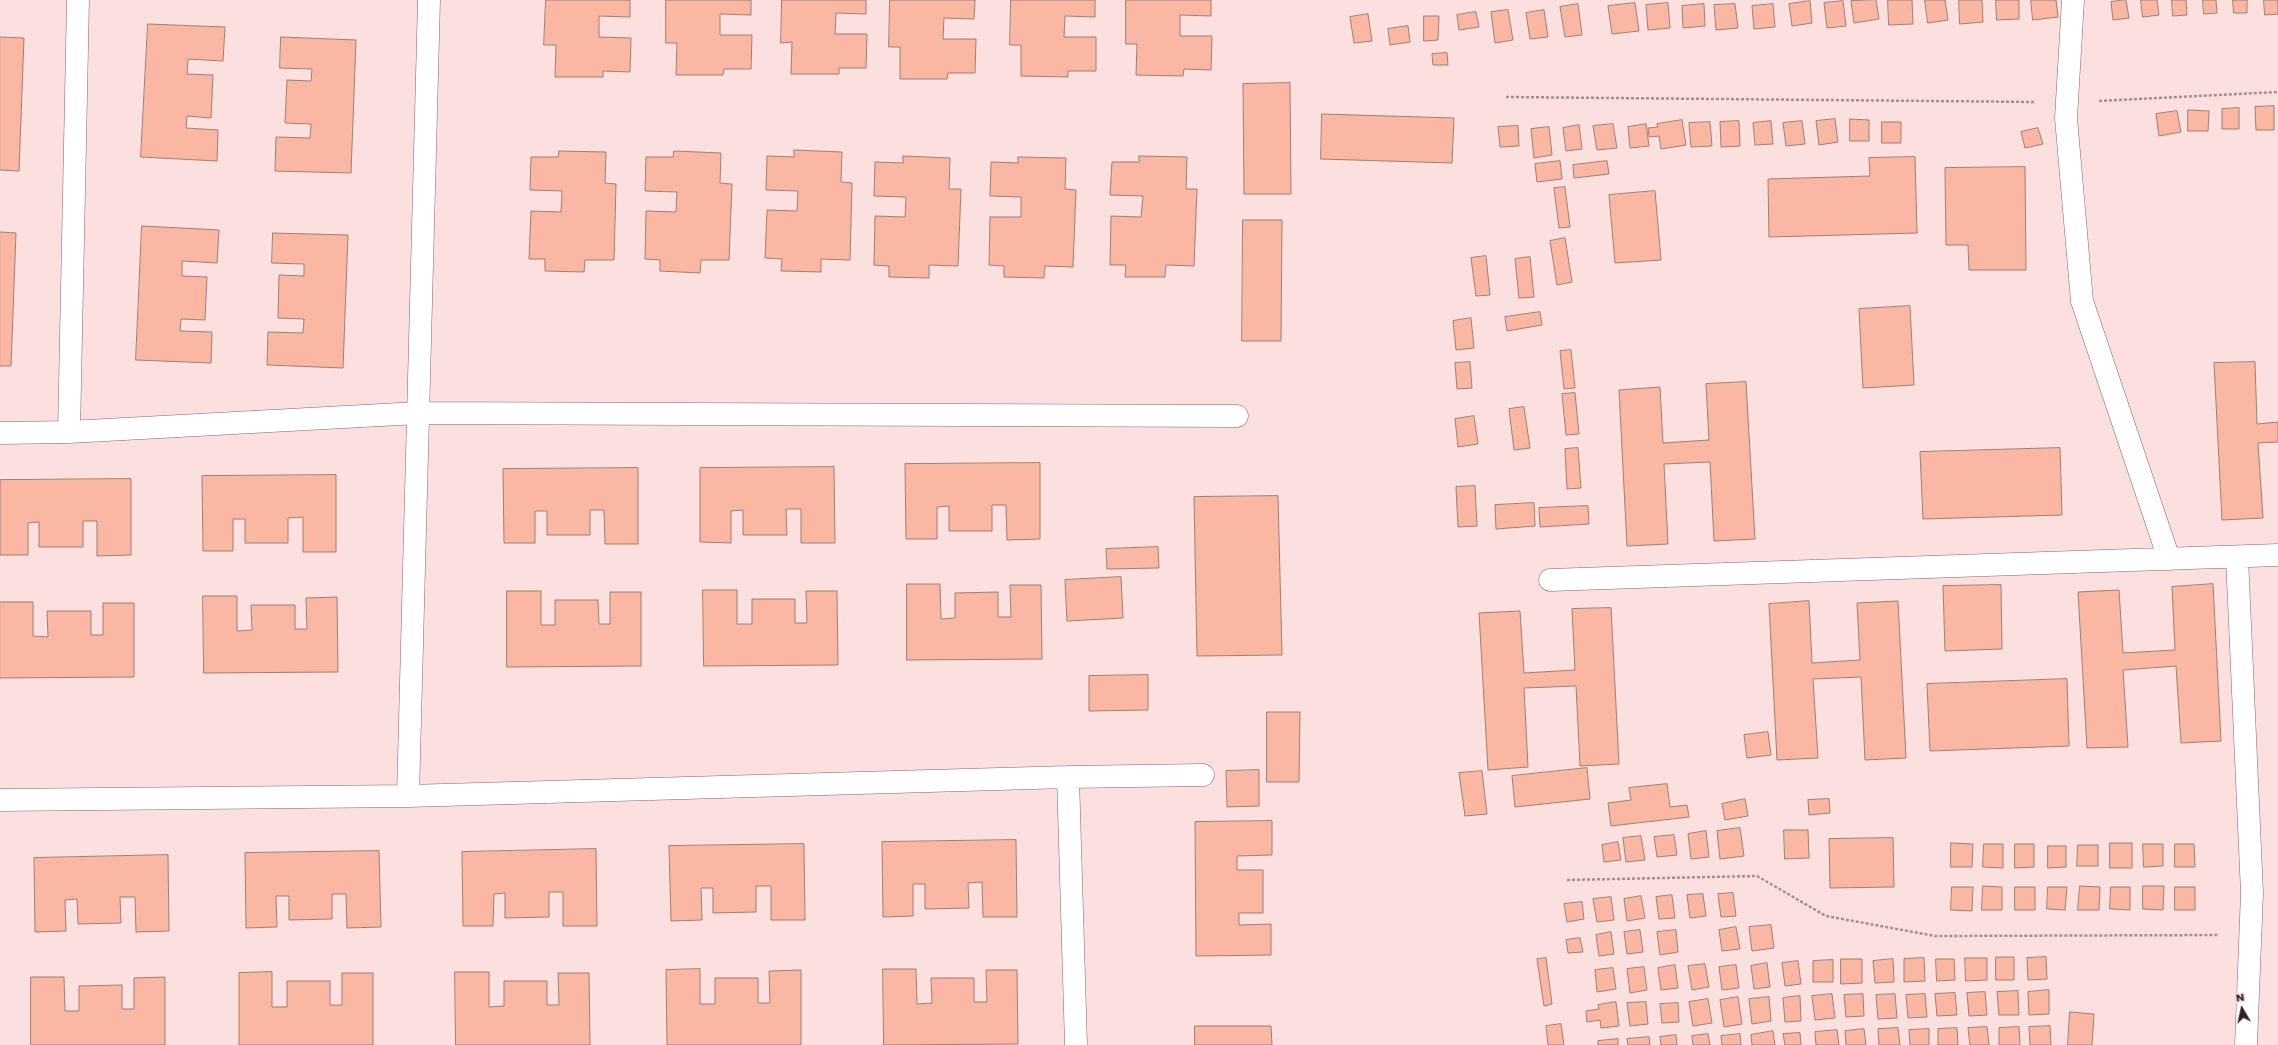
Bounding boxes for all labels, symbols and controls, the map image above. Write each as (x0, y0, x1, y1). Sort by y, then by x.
north arrow (2222, 989, 2262, 1029)
text: N (2235, 989, 2245, 1006)

